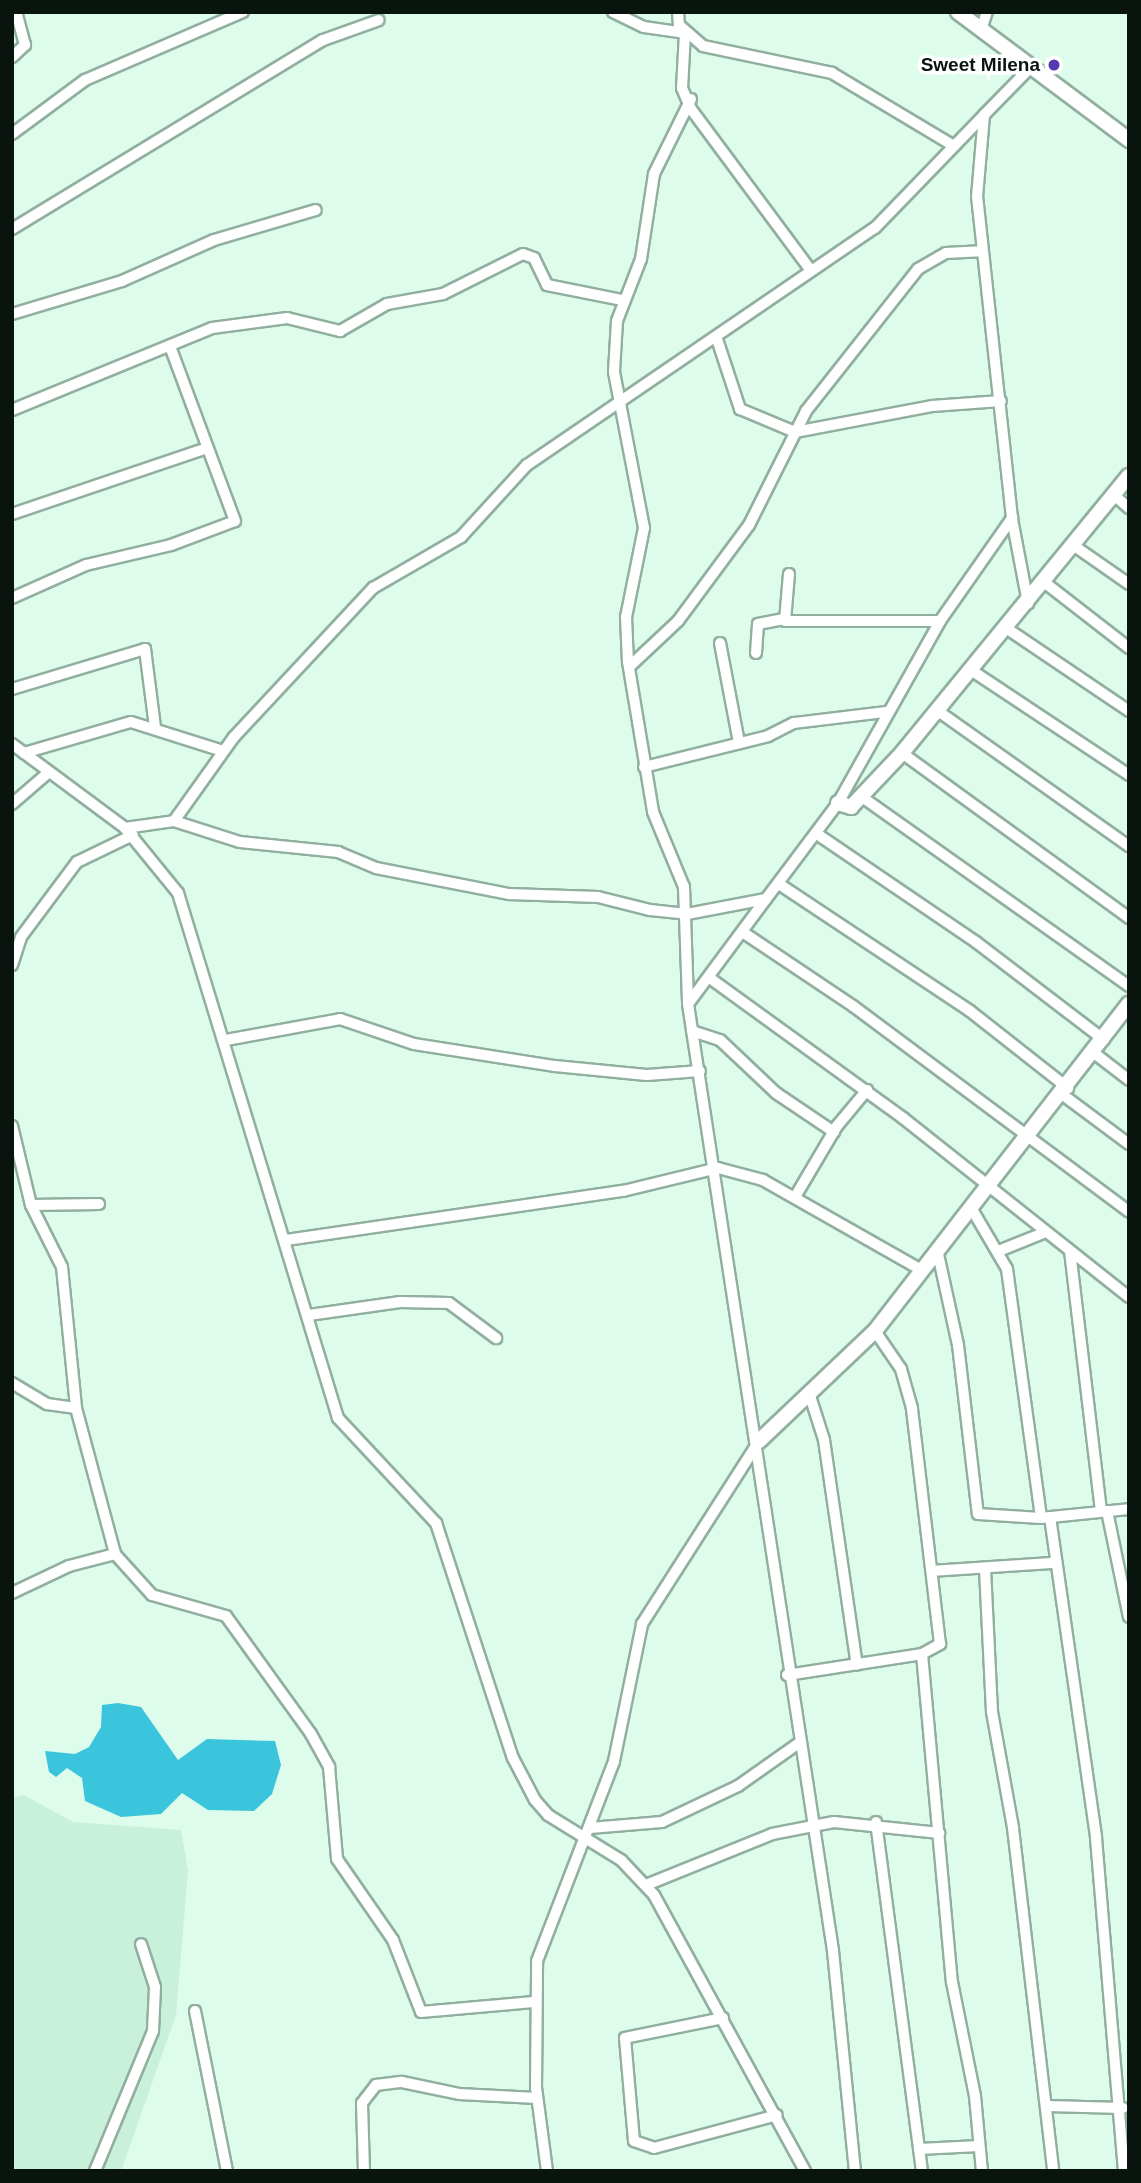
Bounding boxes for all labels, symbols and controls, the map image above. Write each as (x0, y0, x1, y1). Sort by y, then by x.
place label: Sweet Milena (921, 54, 1040, 76)
marker: Sweet Milena (1046, 57, 1062, 73)

